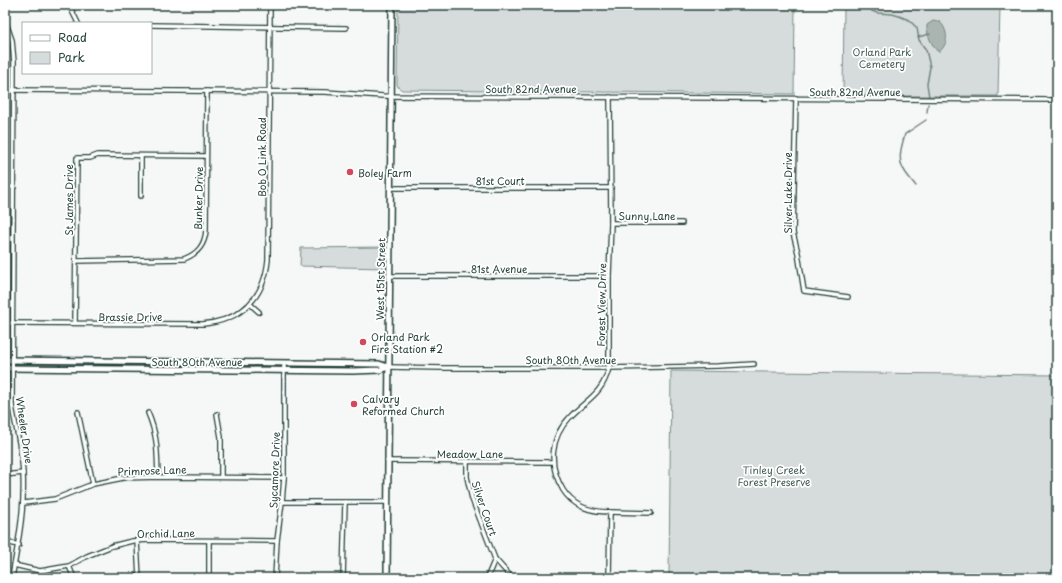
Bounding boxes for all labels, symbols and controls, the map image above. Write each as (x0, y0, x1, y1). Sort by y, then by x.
legend (22, 22, 152, 74)
text: Road (58, 28, 87, 46)
park label: Orland Park Cemetery (853, 44, 911, 71)
text: Park (58, 48, 85, 66)
street label: South 82nd Avenue (485, 81, 577, 96)
street label: South 82nd Avenue (809, 84, 901, 99)
street label: Bob O Link Road (254, 117, 269, 197)
street label: Silver Lake Drive (780, 152, 795, 234)
street label: St James Drive (61, 164, 76, 236)
place label: Boley Farm (358, 165, 412, 181)
street label: Bunker Drive (190, 166, 206, 230)
marker: Boley Farm (345, 167, 355, 177)
street label: 81st Court (475, 173, 525, 188)
street label: Sunny Lane (618, 208, 676, 223)
street label: West 151st Street (372, 238, 388, 320)
street label: 81st Avenue (471, 261, 528, 276)
street label: Forest View Drive (593, 263, 609, 347)
street label: Brassie Drive (98, 309, 162, 324)
place label: Orland Park Fire Station #2 (371, 329, 443, 356)
marker: Orland Park Fire Station #2 (358, 337, 368, 347)
street label: South 80th Avenue (526, 352, 617, 367)
street label: South 80th Avenue (152, 354, 243, 369)
place label: Calvary Reformed Church (362, 391, 445, 418)
street label: Wheeler Drive (13, 395, 37, 465)
marker: Calvary Reformed Church (349, 399, 359, 409)
street label: Sycamore Drive (265, 431, 283, 509)
street label: Meadow Lane (437, 446, 503, 461)
street label: Primrose Lane (117, 461, 187, 479)
park label: Tinley Creek Forest Preserve (738, 462, 810, 489)
street label: Silver Court (469, 479, 501, 537)
street label: Orchid Lane (137, 525, 196, 541)

